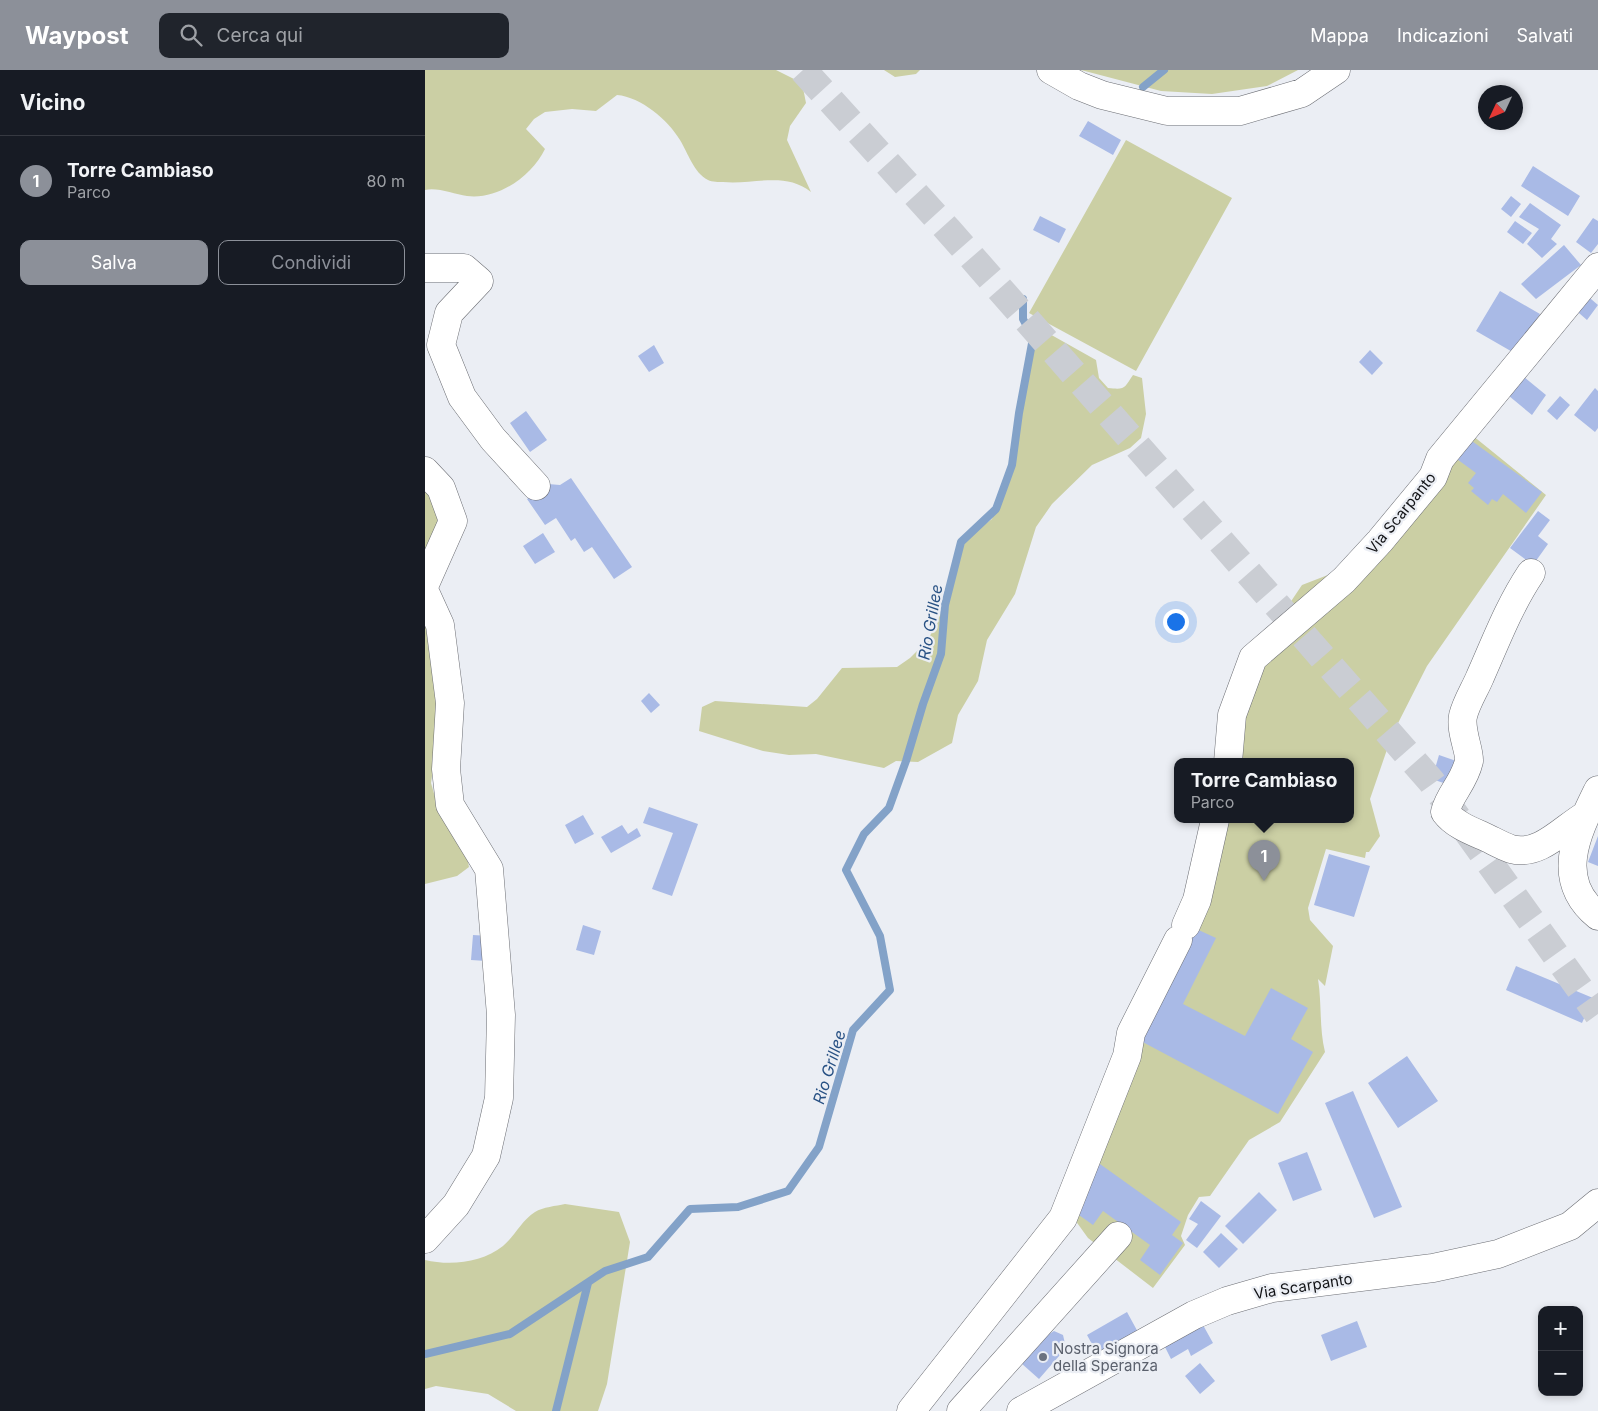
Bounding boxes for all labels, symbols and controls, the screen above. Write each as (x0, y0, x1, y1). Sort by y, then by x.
search box (159, 13, 509, 58)
text: Waypost (25, 21, 129, 50)
icon: search (177, 21, 205, 49)
text: Cerca qui (217, 24, 303, 47)
text: Mappa (1310, 25, 1369, 46)
text: Indicazioni (1397, 25, 1489, 46)
text: Salvati (1517, 25, 1573, 46)
north arrow (1478, 85, 1523, 130)
text: Vicino (20, 90, 85, 115)
text: Torre Cambiaso (67, 159, 214, 182)
text: 1 (33, 171, 39, 191)
text: 80 m (366, 171, 405, 191)
text: Parco (67, 182, 111, 202)
button: Salva (20, 240, 208, 285)
button: Condividi (218, 240, 405, 285)
street label: Via Scarpanto (1362, 468, 1440, 558)
water label: Rio Grillee (914, 583, 946, 661)
your location (1163, 609, 1189, 635)
popup (1174, 758, 1354, 823)
text: Torre Cambiaso (1191, 769, 1337, 792)
text: Parco (1191, 792, 1234, 812)
pin: 1 (1248, 840, 1280, 881)
water label: Rio Grillee (808, 1027, 850, 1107)
street label: Via Scarpanto (1252, 1269, 1354, 1303)
map controls (1538, 1306, 1583, 1396)
button: + (1538, 1306, 1583, 1351)
place label: Nostra Signora della Speranza (1053, 1339, 1159, 1375)
marker: Nostra Signora della Speranza (1037, 1351, 1049, 1363)
button: − (1538, 1351, 1583, 1396)

